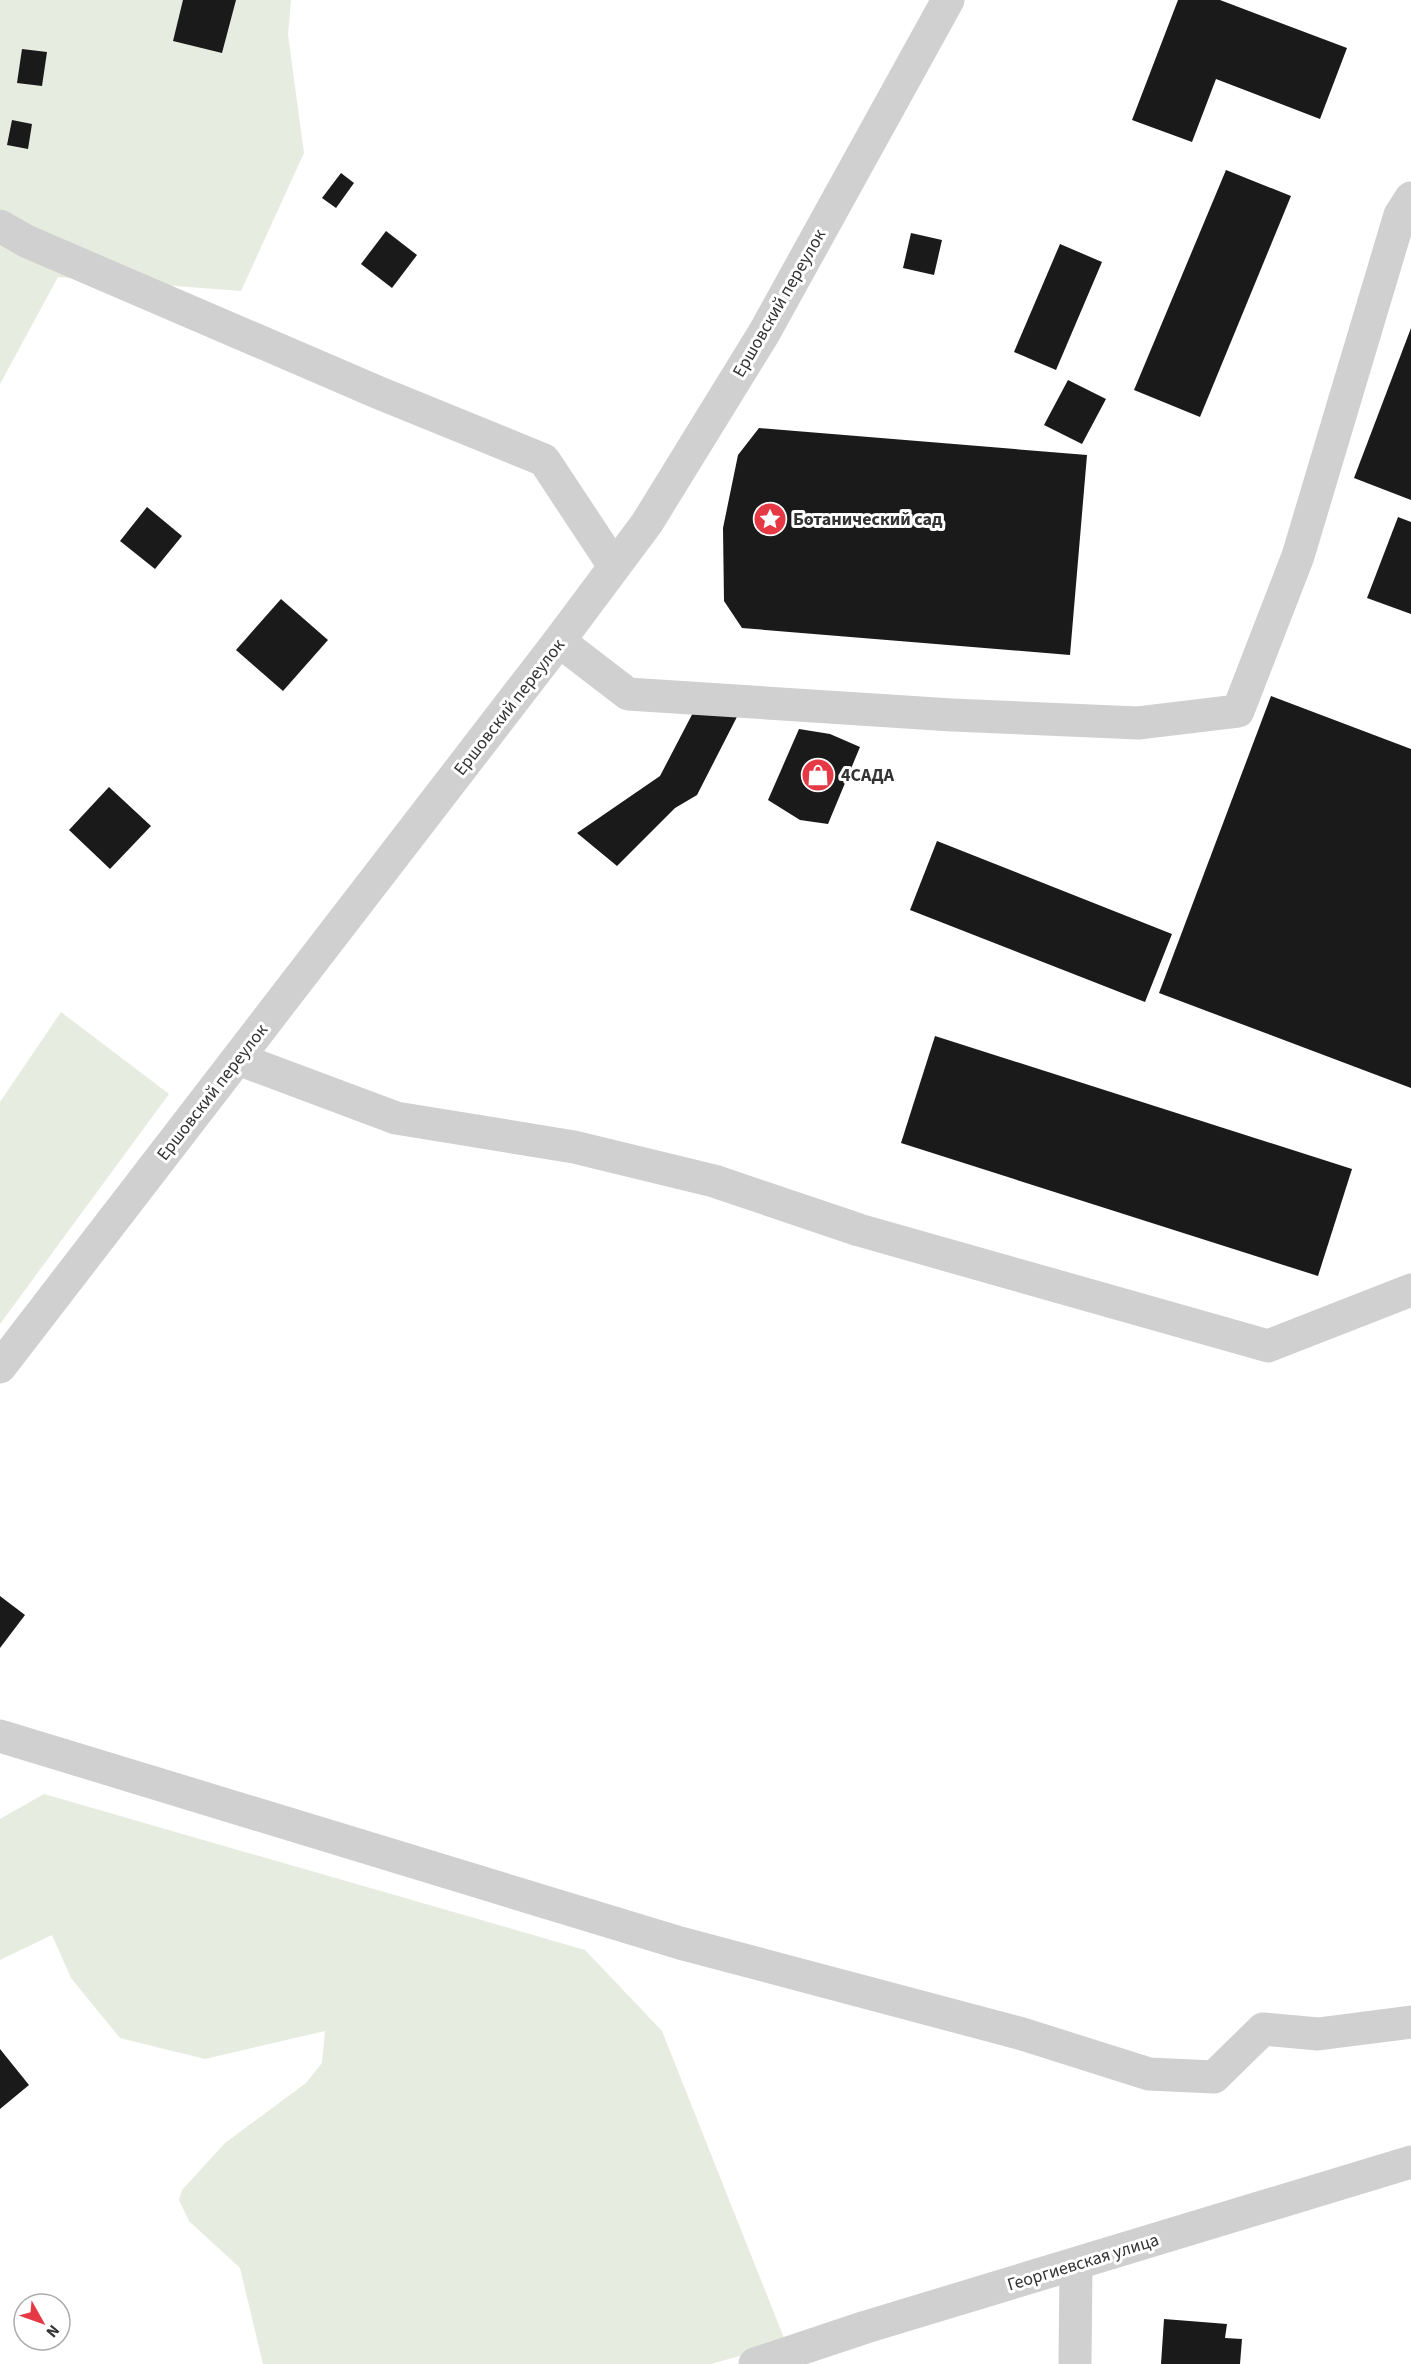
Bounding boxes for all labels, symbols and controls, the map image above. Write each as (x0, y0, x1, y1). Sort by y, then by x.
street label: Ершовский переулок (727, 224, 832, 382)
place icon: Ботанический сад (752, 501, 788, 537)
place label: Ботанический сад (793, 507, 943, 532)
street label: Ершовский переулок (448, 634, 571, 781)
shop icon: 4САДА (800, 757, 836, 793)
place label: 4САДА (841, 763, 895, 788)
street label: Ершовский переулок (151, 1019, 274, 1166)
street label: Георгиевская улица (1004, 2228, 1162, 2297)
north arrow (12, 2292, 72, 2352)
text: N (41, 2320, 65, 2342)

